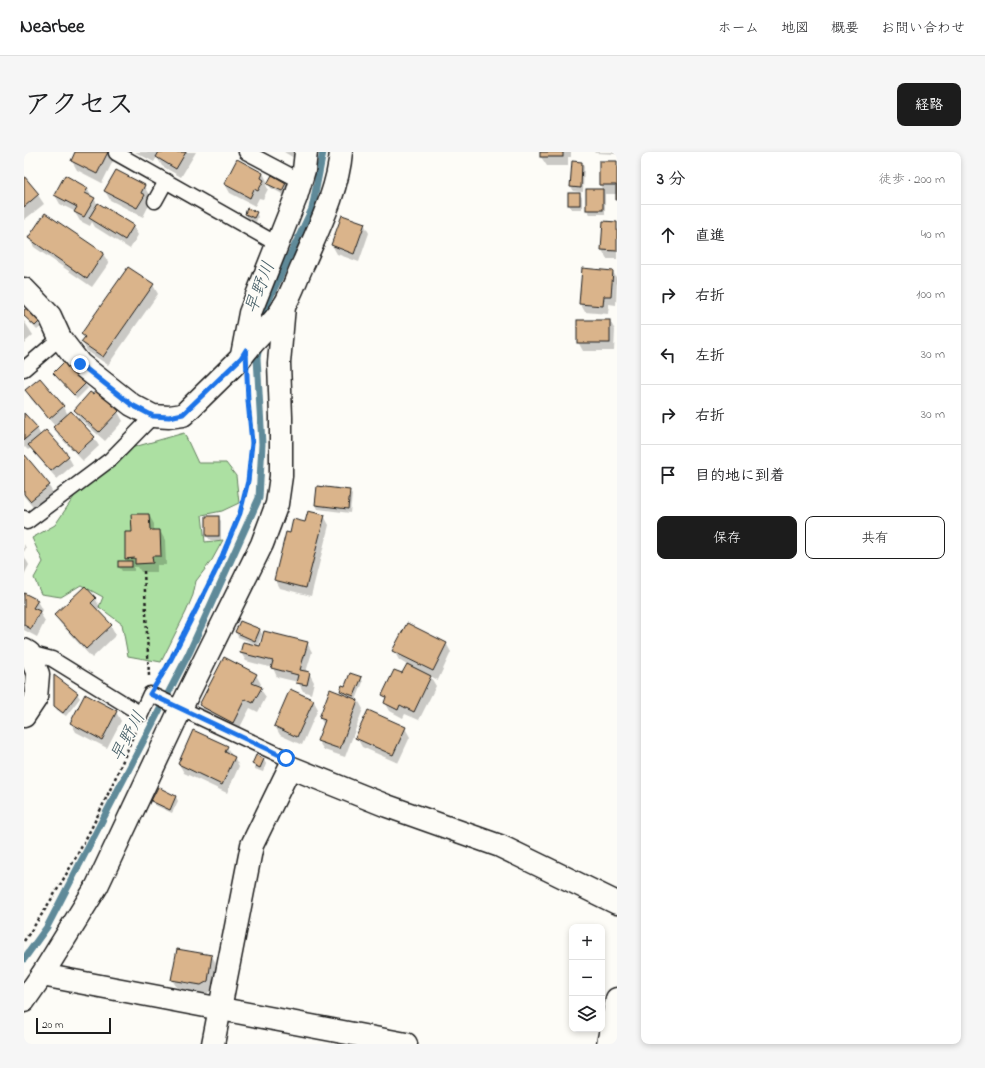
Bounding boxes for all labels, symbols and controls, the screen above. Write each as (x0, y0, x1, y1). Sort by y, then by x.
text: Nearbee (20, 14, 85, 41)
text: ホーム (718, 18, 759, 39)
text: 地図 (781, 18, 809, 39)
text: 概要 (831, 18, 859, 39)
text: お問い合わせ (881, 18, 965, 39)
button: 経路 (897, 83, 961, 126)
text: アクセス (24, 86, 134, 127)
text: 3 分 (657, 167, 685, 192)
text: 徒歩 · 200 m (879, 170, 945, 189)
icon: ahead (657, 224, 679, 246)
text: 直進 (695, 225, 725, 247)
text: 40 m (921, 225, 945, 244)
water label: 早野川 (239, 258, 283, 318)
icon: right (657, 284, 679, 306)
text: 右折 (695, 285, 725, 307)
text: 100 m (916, 285, 945, 304)
icon: left (657, 344, 679, 366)
text: 左折 (695, 345, 725, 367)
text: 30 m (921, 345, 945, 364)
route end (71, 355, 89, 373)
icon: right (657, 404, 679, 426)
text: 右折 (695, 405, 725, 427)
text: 30 m (921, 405, 945, 424)
icon: arrive (657, 464, 679, 486)
text: 目的地に到着 (695, 465, 785, 487)
button: 保存 (657, 516, 797, 559)
button: 共有 (805, 516, 945, 559)
water label: 早野川 (105, 707, 153, 767)
route start (277, 749, 295, 767)
map controls (569, 924, 605, 1032)
button: + (569, 924, 605, 960)
button: − (569, 960, 605, 996)
button: layers (569, 996, 605, 1032)
scale bar (36, 1016, 111, 1035)
text: 20 m (42, 1017, 64, 1033)

